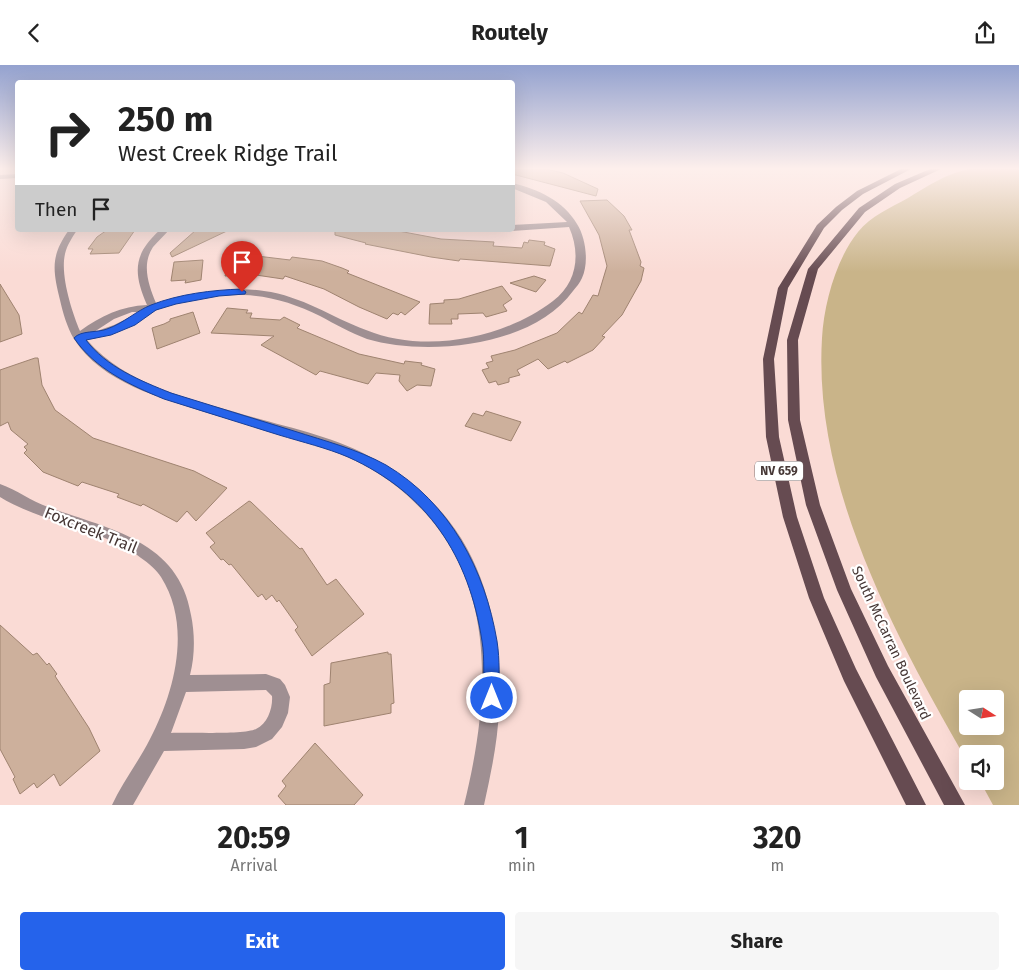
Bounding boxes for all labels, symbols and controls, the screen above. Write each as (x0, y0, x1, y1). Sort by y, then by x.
icon: back (20, 19, 48, 47)
text: Routely (471, 19, 548, 46)
icon: share (971, 19, 999, 47)
text: 250 m (118, 98, 213, 140)
icon: right (35, 100, 100, 165)
text: West Creek Ridge Trail (118, 140, 338, 167)
icon: arrive (87, 195, 115, 223)
text: Then (35, 198, 77, 221)
pin (221, 241, 263, 292)
icon: arrive (228, 248, 256, 276)
road number: NV 659 (755, 461, 803, 481)
street label: Foxcreek Trail (42, 503, 141, 557)
street label: South McCarran Boulevard (848, 563, 934, 723)
position arrow (465, 671, 517, 723)
north arrow (959, 690, 1004, 735)
map controls (959, 690, 1004, 790)
button: sound (959, 745, 1004, 790)
text: 20:59 (218, 820, 290, 856)
text: 1 (515, 820, 529, 856)
text: 320 (753, 820, 801, 856)
text: Arrival (231, 856, 277, 875)
text: min (508, 856, 536, 875)
text: m (770, 856, 784, 875)
button: Exit (20, 912, 505, 970)
button: Share (515, 912, 999, 970)

